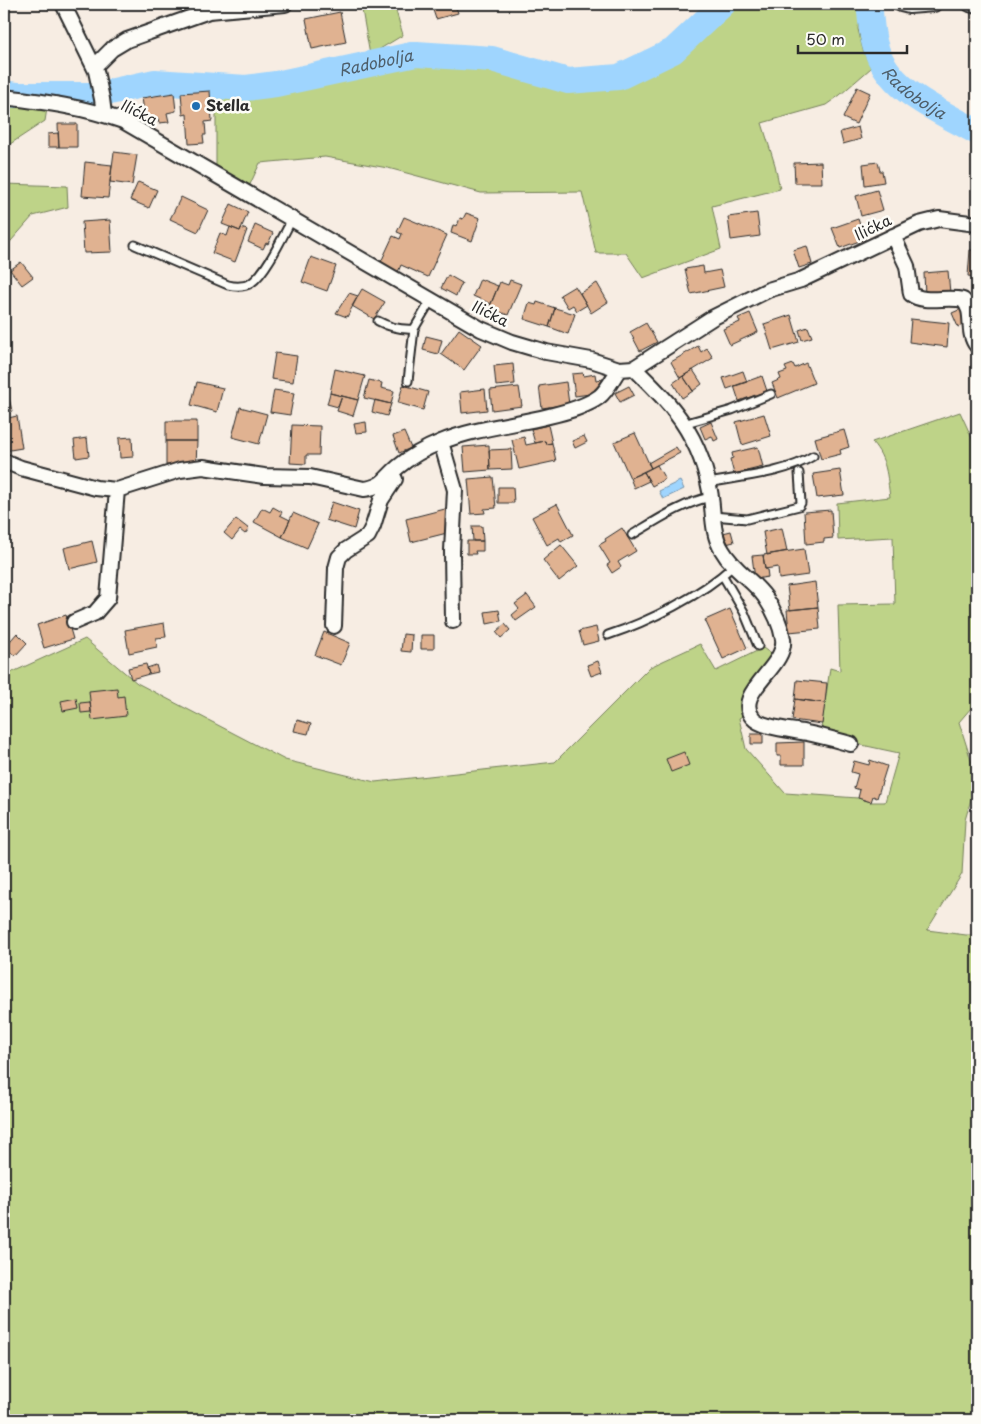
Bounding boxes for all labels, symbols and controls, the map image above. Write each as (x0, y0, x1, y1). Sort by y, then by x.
scale bar (798, 22, 907, 54)
text: 50 m (806, 27, 845, 50)
water label: Radobolja (336, 42, 416, 81)
water label: Radobolja (877, 61, 952, 125)
street label: Ilićka (117, 93, 163, 131)
place label: Stella (206, 93, 250, 116)
marker: Stella (190, 100, 202, 112)
street label: Ilićka (850, 208, 895, 245)
street label: Ilićka (468, 294, 514, 332)

